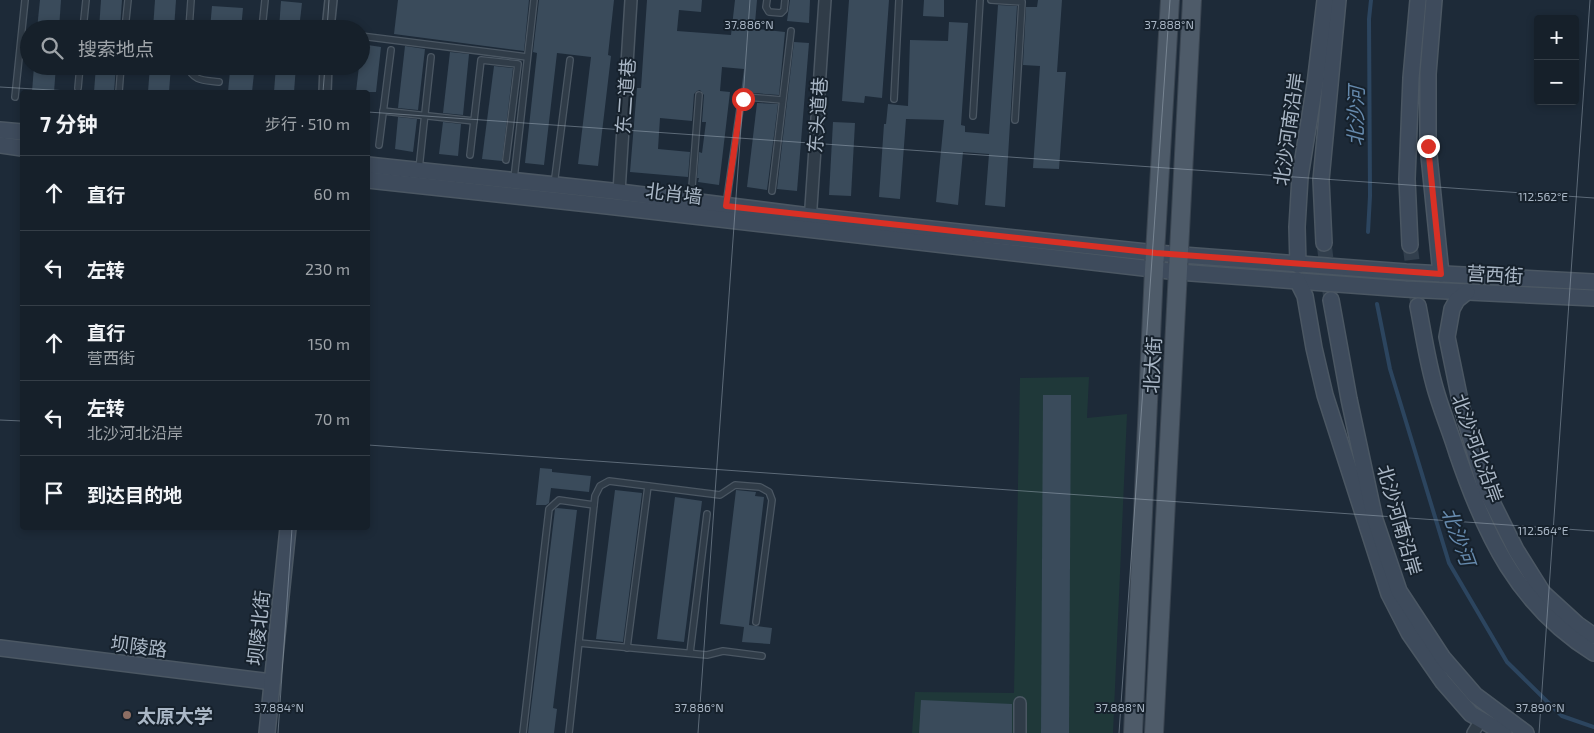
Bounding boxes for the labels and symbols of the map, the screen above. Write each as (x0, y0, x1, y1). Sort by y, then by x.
text: 37.886°N (724, 17, 774, 31)
text: 37.888°N (1144, 17, 1194, 31)
street label: 东二道巷 (611, 57, 639, 135)
street label: 北沙河南沿岸 (1269, 71, 1307, 187)
street label: 东头道巷 (803, 76, 831, 154)
water label: 北沙河 (1342, 82, 1368, 146)
route start (732, 88, 755, 111)
route end (1417, 135, 1440, 158)
street label: 北肖墙 (644, 178, 704, 208)
text: 112.562°E (1518, 189, 1568, 203)
street label: 营西街 (1466, 261, 1524, 287)
street label: 北大街 (1139, 336, 1165, 394)
street label: 北沙河北沿岸 (1448, 390, 1508, 506)
street label: 北沙河南沿岸 (1373, 462, 1427, 578)
water label: 北沙河 (1437, 504, 1482, 572)
text: 112.564°E (1518, 523, 1569, 537)
street label: 坝陵北街 (243, 589, 273, 667)
street label: 坝陵路 (109, 631, 169, 661)
text: 37.884°N (254, 700, 304, 714)
text: 37.886°N (674, 700, 724, 714)
text: 37.888°N (1095, 700, 1145, 714)
text: 37.890°N (1515, 700, 1565, 714)
place label: 太原大学 (137, 704, 213, 727)
marker: 太原大学 (121, 709, 133, 721)

